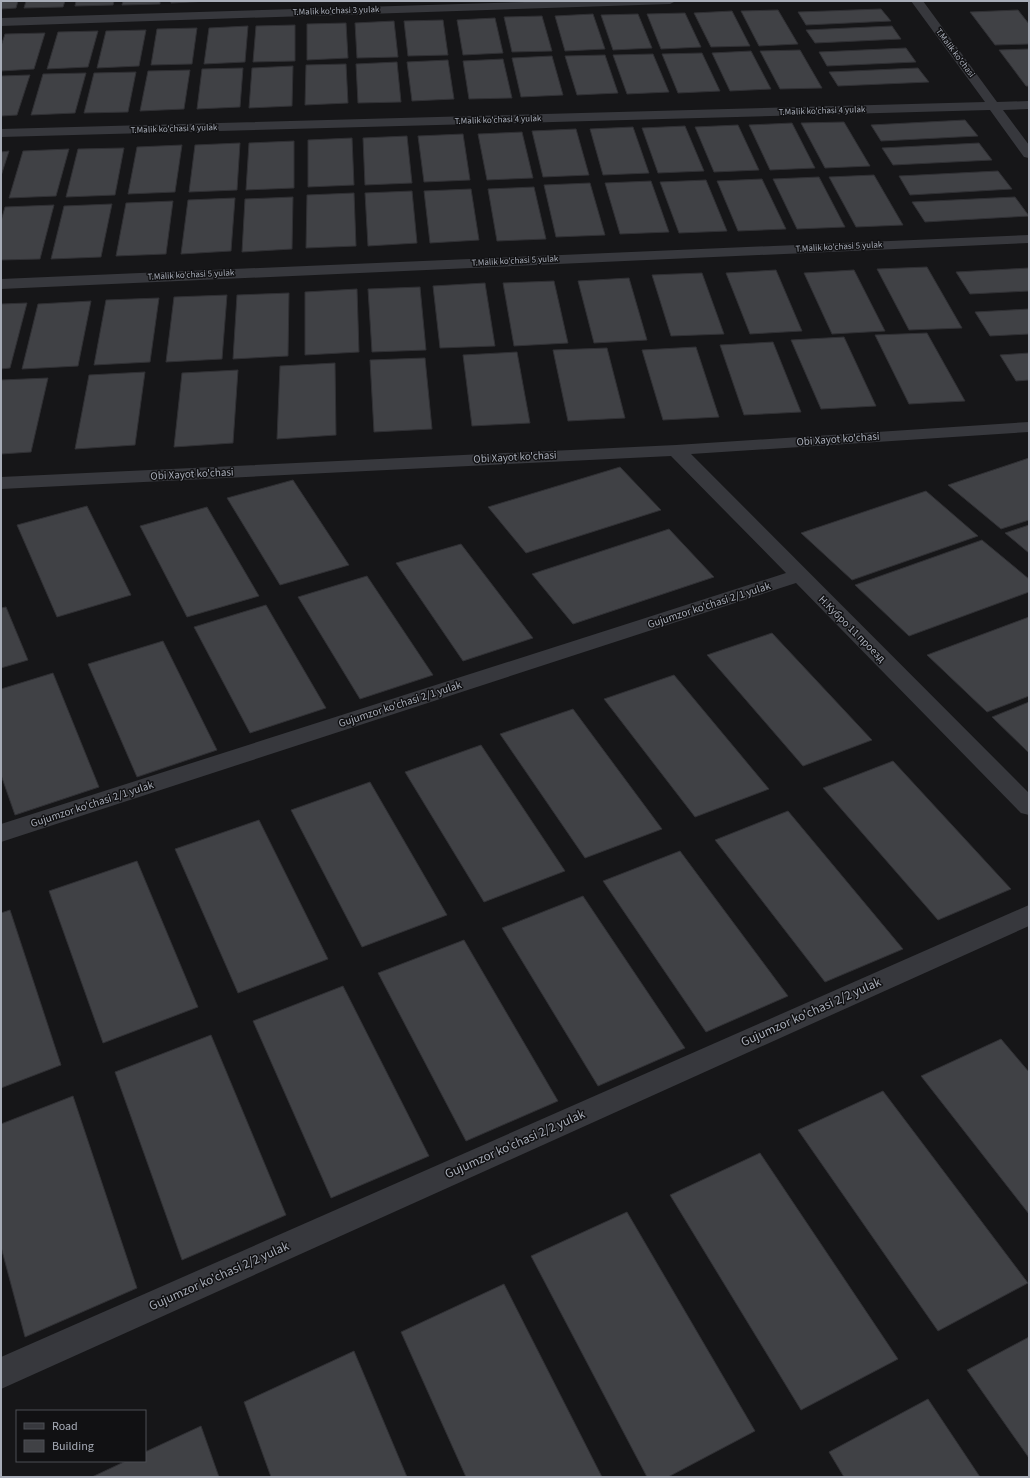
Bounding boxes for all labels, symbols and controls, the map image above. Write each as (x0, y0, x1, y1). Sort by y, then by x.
street label: T.Malik ko'chasi 3 yulak (292, 3, 380, 19)
street label: T.Malik ko'chasi (932, 26, 978, 80)
street label: T.Malik ko'chasi 4 yulak (778, 103, 866, 119)
street label: T.Malik ko'chasi 4 yulak (454, 112, 542, 128)
street label: T.Malik ko'chasi 4 yulak (130, 121, 218, 137)
street label: T.Malik ko'chasi 5 yulak (795, 238, 883, 256)
street label: T.Malik ko'chasi 5 yulak (471, 252, 559, 270)
street label: T.Malik ko'chasi 5 yulak (147, 266, 235, 284)
street label: Obi Xayot ko'chasi (796, 429, 880, 449)
street label: Obi Xayot ko'chasi (473, 447, 557, 467)
street label: Obi Xayot ko'chasi (150, 464, 234, 484)
street label: Gujumzor ko'chasi 2/1 yulak (646, 578, 773, 632)
street label: Н.Кубро 11 проезд (815, 592, 889, 666)
street label: Gujumzor ko'chasi 2/1 yulak (337, 677, 464, 731)
street label: Gujumzor ko'chasi 2/1 yulak (29, 777, 156, 831)
street label: Gujumzor ko'chasi 2/2 yulak (738, 973, 884, 1051)
street label: Gujumzor ko'chasi 2/2 yulak (442, 1105, 588, 1183)
street label: Gujumzor ko'chasi 2/2 yulak (146, 1237, 292, 1315)
legend (16, 1410, 146, 1462)
text: Road (52, 1418, 78, 1435)
text: Building (52, 1438, 94, 1455)

